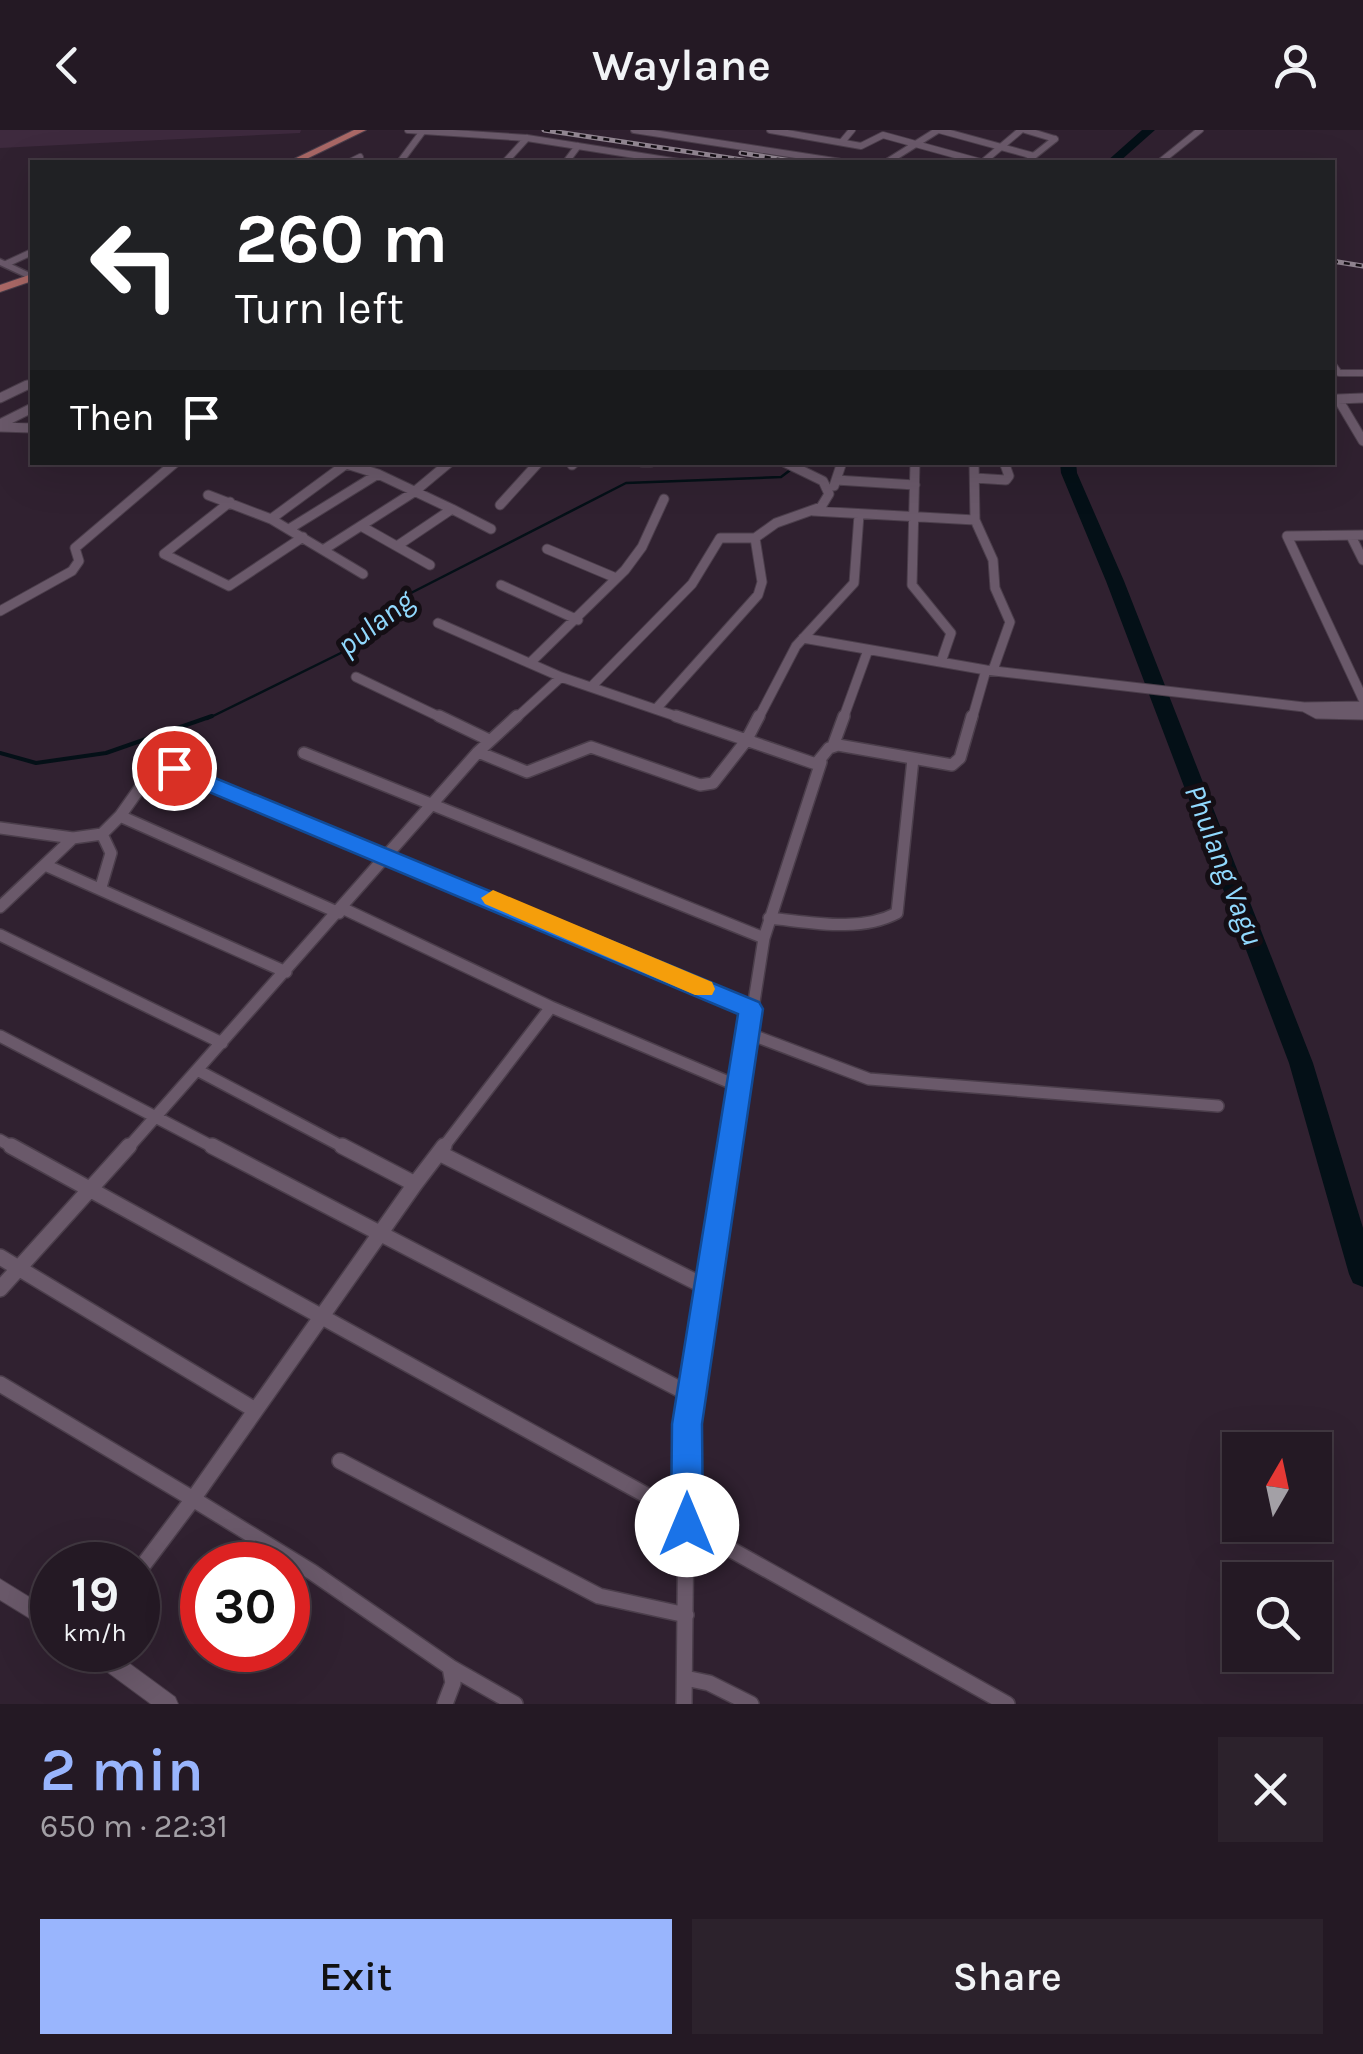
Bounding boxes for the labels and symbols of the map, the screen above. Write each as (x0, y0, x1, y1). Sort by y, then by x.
water label: pulang (330, 582, 422, 663)
pin (132, 726, 217, 811)
water label: Phulang Vagu (1177, 780, 1271, 950)
north arrow (1222, 1432, 1332, 1542)
position arrow (635, 1473, 739, 1577)
speed limit sign: 30 (180, 1542, 310, 1672)

